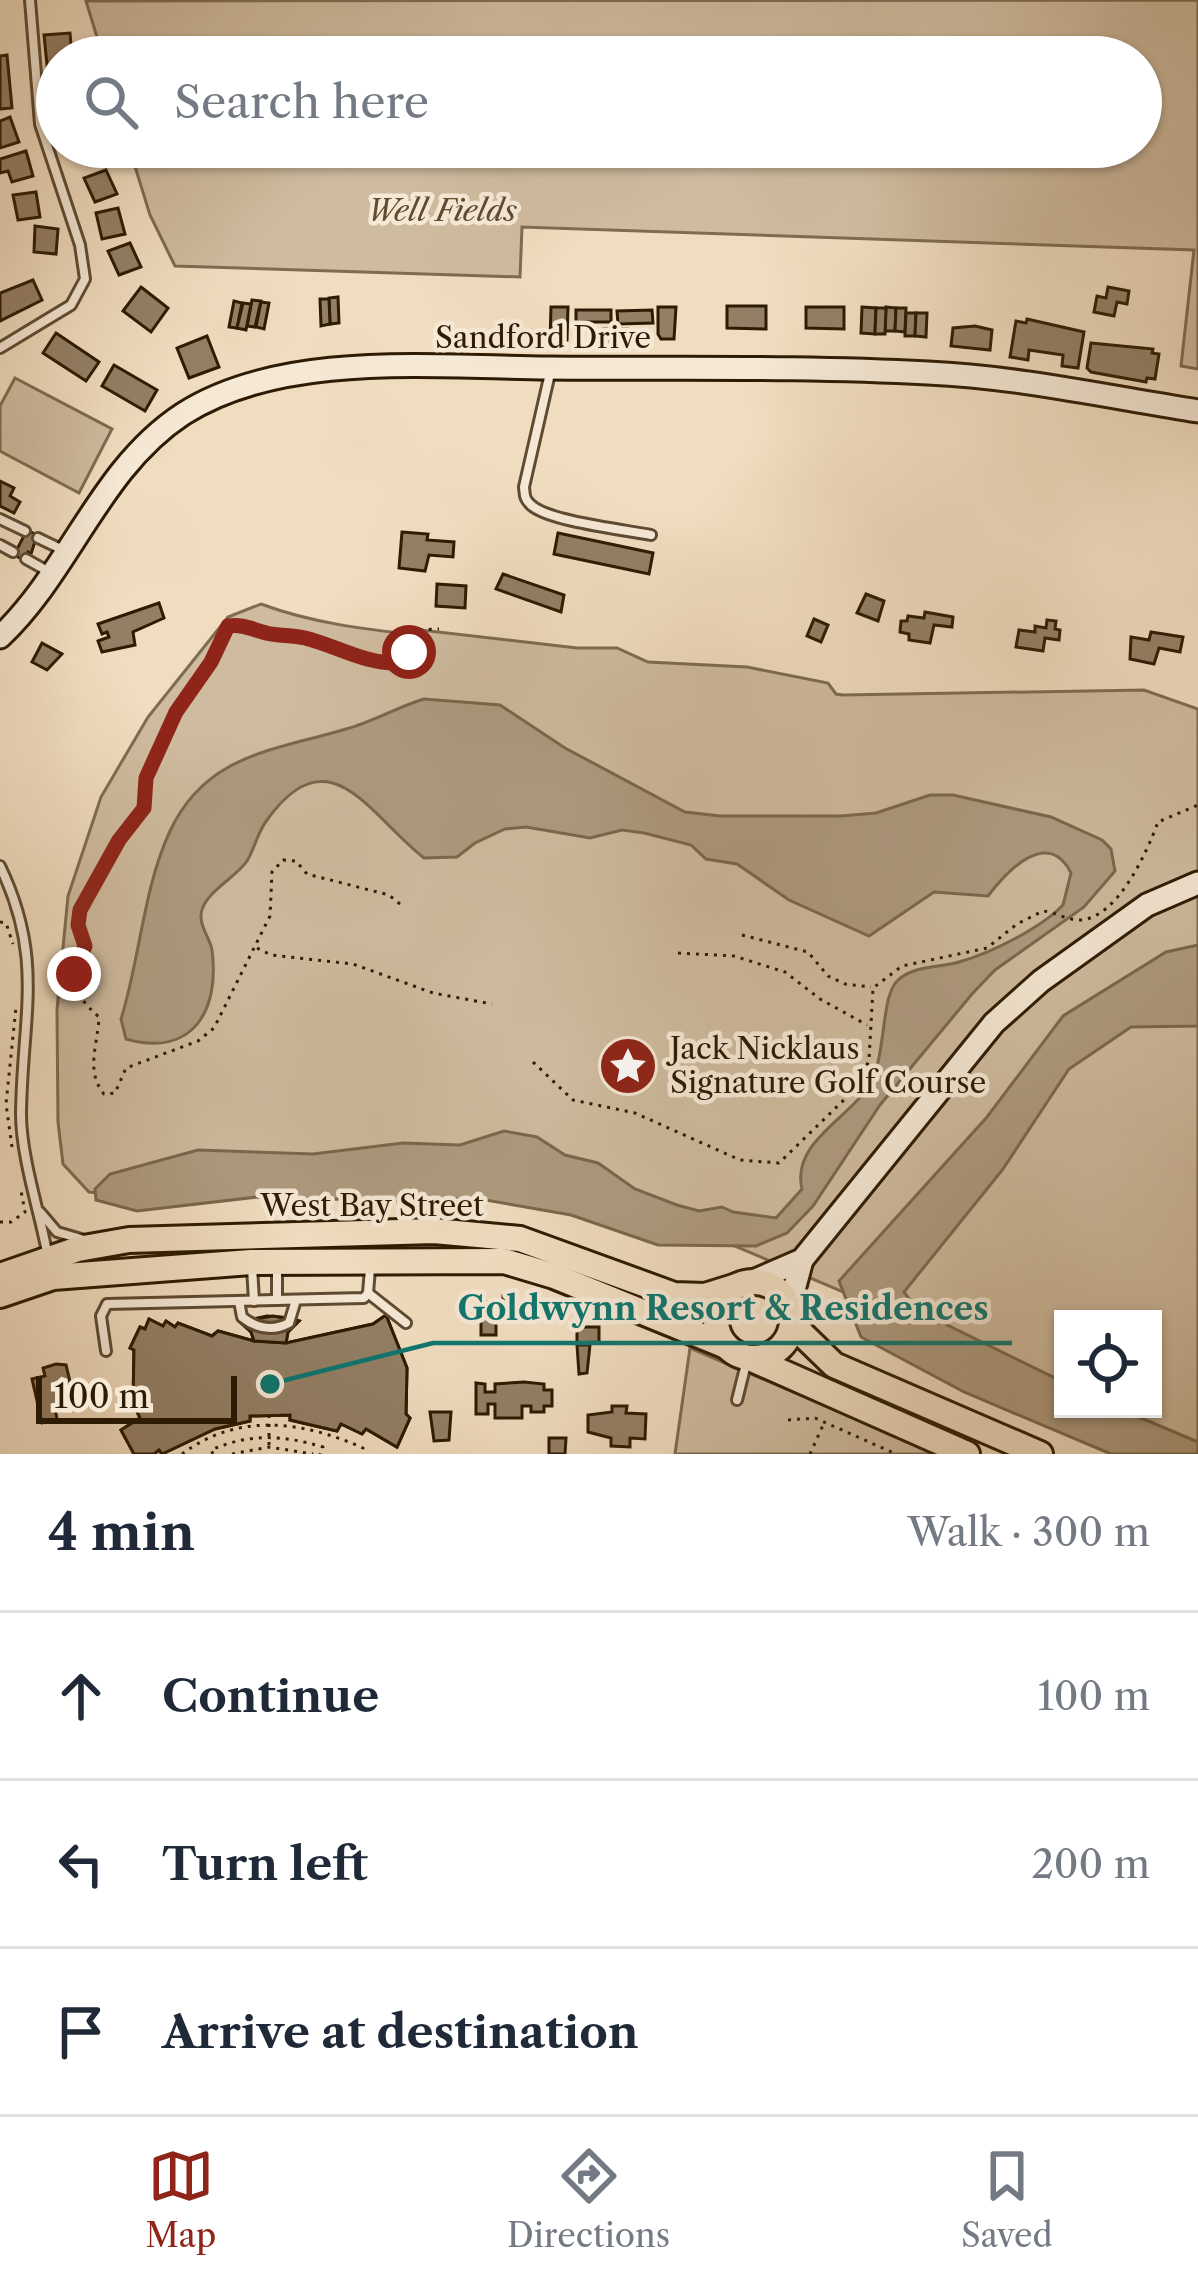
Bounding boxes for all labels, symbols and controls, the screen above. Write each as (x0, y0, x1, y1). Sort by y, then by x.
search box (36, 36, 1162, 168)
icon: search (78, 69, 144, 135)
text: Search here (174, 74, 429, 130)
park label: Well Fields (367, 192, 518, 229)
street label: Sandford Drive (435, 319, 651, 356)
route start (382, 625, 436, 679)
route end (47, 947, 101, 1001)
place label: Jack Nicklaus Signature Golf Course (666, 1030, 986, 1101)
place icon: Jack Nicklaus Signature Golf Course (597, 1035, 659, 1097)
street label: West Bay Street (259, 1187, 484, 1224)
callout: Goldwynn Resort & Residences (433, 1274, 1012, 1343)
text: Goldwynn Resort & Residences (457, 1288, 989, 1329)
map controls (1054, 1310, 1162, 1418)
button: locate (1054, 1310, 1162, 1418)
scale bar (36, 1370, 237, 1423)
text: 100 m (54, 1376, 149, 1417)
text: 4 min (48, 1501, 195, 1563)
text: Walk · 300 m (907, 1508, 1150, 1556)
icon: ahead (48, 1663, 114, 1729)
text: Continue (162, 1668, 379, 1724)
text: 100 m (1037, 1672, 1150, 1720)
icon: left (48, 1831, 114, 1897)
text: Turn left (162, 1836, 368, 1892)
text: 200 m (1031, 1840, 1150, 1888)
icon: arrive (48, 1999, 114, 2065)
text: Arrive at destination (162, 2004, 639, 2060)
tab: Map (145, 2143, 216, 2256)
tab: Directions (507, 2143, 670, 2256)
tab: Saved (961, 2143, 1053, 2256)

